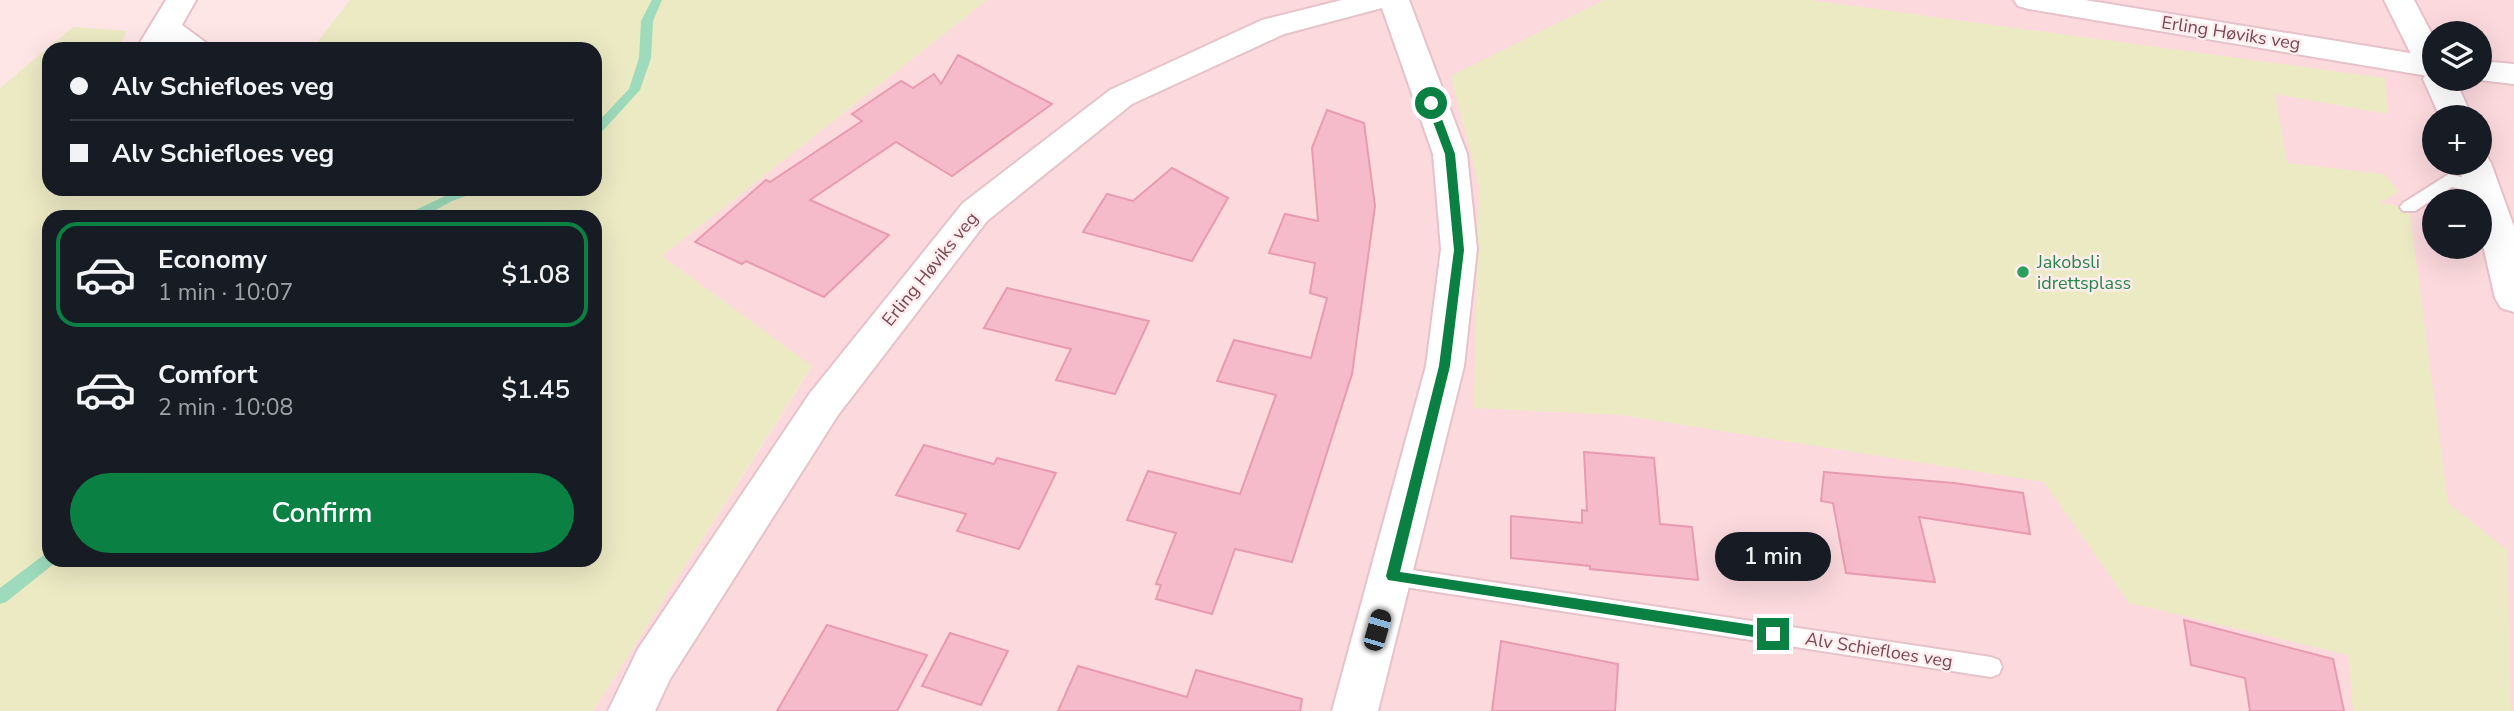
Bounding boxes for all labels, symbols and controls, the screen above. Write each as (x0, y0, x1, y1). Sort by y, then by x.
street label: Erling Høviks veg (2160, 10, 2302, 56)
map controls (2422, 21, 2492, 259)
button: layers (2422, 21, 2492, 91)
text: Alv Schiefloes veg (112, 69, 334, 104)
route start (1415, 87, 1447, 119)
button: + (2422, 105, 2492, 175)
text: Alv Schiefloes veg (112, 136, 334, 171)
button: − (2422, 189, 2492, 259)
street label: Erling Høviks veg (877, 207, 983, 331)
text: Economy (158, 242, 267, 277)
icon: car (74, 243, 137, 306)
place label: Jakobsli idrettsplass (2036, 250, 2131, 295)
text: $1.08 (501, 257, 570, 292)
marker: Jakobsli idrettsplass (2015, 264, 2031, 280)
text: 1 min · 10:07 (158, 277, 293, 308)
text: Comfort (158, 357, 258, 392)
icon: car (74, 358, 137, 421)
text: $1.45 (501, 372, 570, 407)
text: 2 min · 10:08 (158, 392, 293, 423)
button: Confirm (70, 473, 574, 553)
callout: 1 min (1715, 532, 1831, 582)
text: 1 min (1744, 541, 1802, 572)
car (1362, 607, 1393, 653)
route end (1757, 618, 1789, 650)
street label: Alv Schiefloes veg (1804, 627, 1954, 673)

